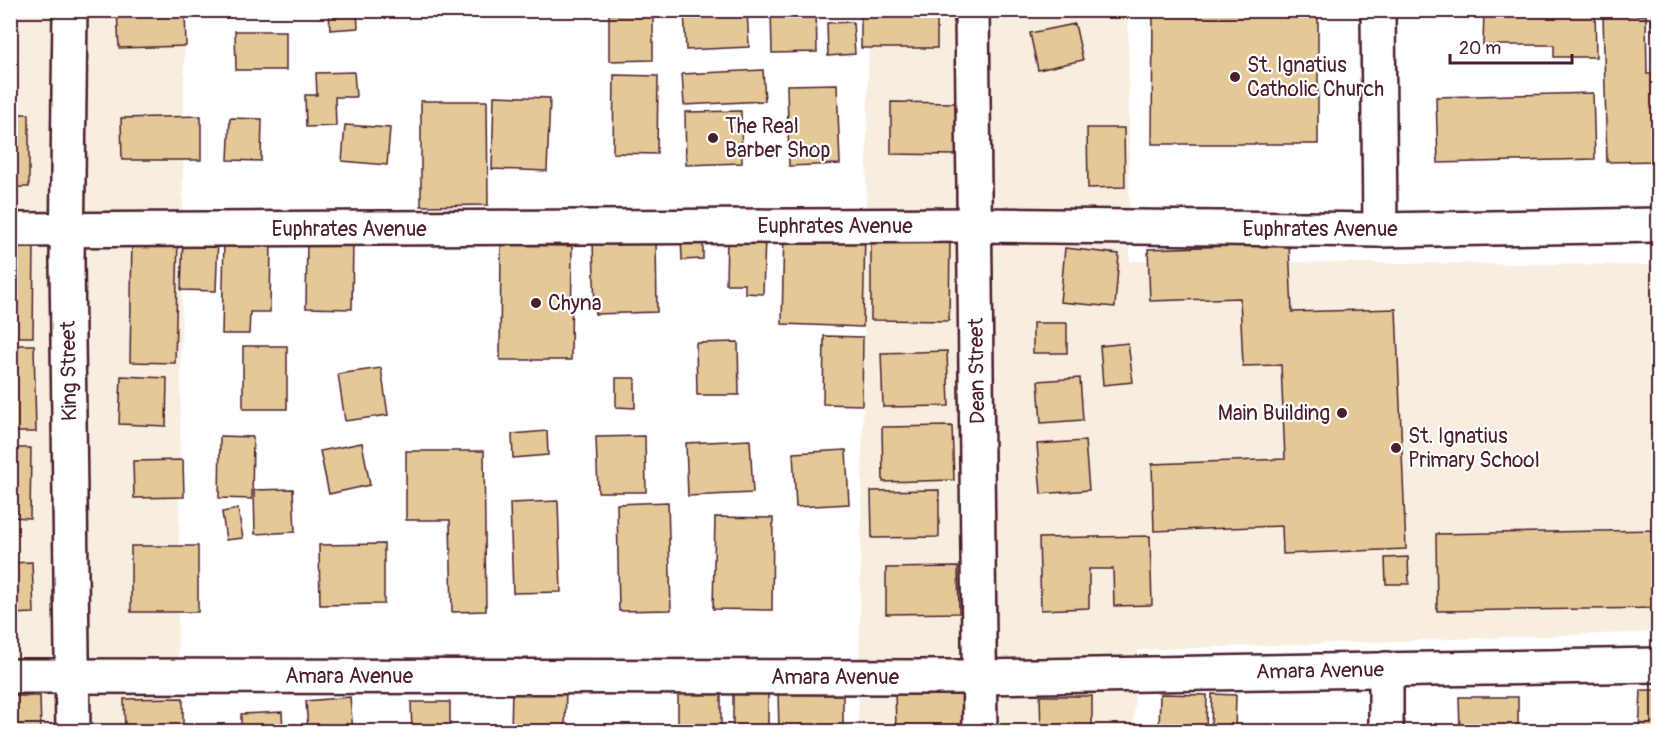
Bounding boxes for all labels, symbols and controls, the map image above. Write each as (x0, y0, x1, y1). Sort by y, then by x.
scale bar (1450, 27, 1572, 65)
text: 20 m (1459, 37, 1501, 60)
place label: St. Ignatius Catholic Church (1247, 52, 1384, 103)
marker: St. Ignatius Catholic Church (1228, 70, 1242, 84)
place label: The Real Barber Shop (725, 113, 830, 164)
marker: The Real Barber Shop (706, 131, 720, 145)
street label: Euphrates Avenue (757, 213, 913, 240)
street label: Euphrates Avenue (271, 216, 427, 243)
street label: Euphrates Avenue (1242, 216, 1398, 243)
place label: Chyna (548, 290, 601, 317)
marker: Chyna (529, 296, 543, 310)
street label: Dean Street (963, 317, 991, 424)
street label: King Street (55, 320, 83, 421)
place label: Main Building (1218, 400, 1330, 427)
marker: Main Building (1335, 406, 1349, 420)
place label: St. Ignatius Primary School (1408, 423, 1540, 474)
marker: St. Ignatius Primary School (1389, 441, 1403, 455)
street label: Amara Avenue (1256, 656, 1385, 686)
street label: Amara Avenue (285, 663, 414, 690)
street label: Amara Avenue (771, 664, 900, 691)

